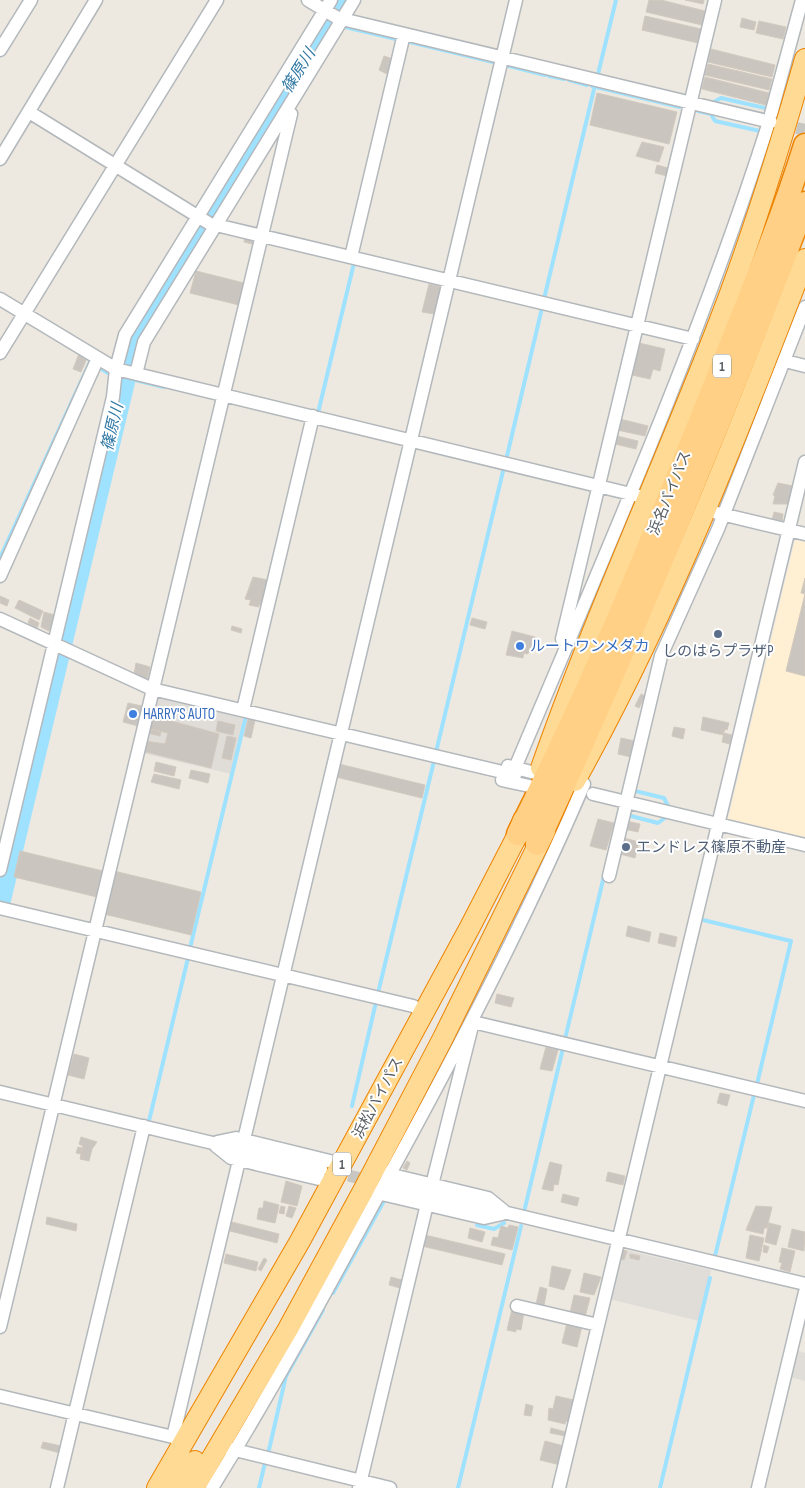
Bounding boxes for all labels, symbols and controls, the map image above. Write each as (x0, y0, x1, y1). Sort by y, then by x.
water label: 篠原川 (278, 44, 321, 96)
road number: 1 (713, 354, 731, 378)
water label: 篠原川 (98, 400, 128, 453)
street label: 浜名バイパス (644, 448, 696, 538)
marker: しのはらプラザP (712, 628, 724, 640)
place label: ルートワンメダカ (530, 637, 650, 656)
marker: ルートワンメダカ (514, 640, 526, 652)
place label: しのはらプラザP (662, 642, 774, 661)
place label: HARRY'S AUTO (143, 705, 215, 724)
marker: HARRY'S AUTO (127, 708, 139, 720)
place label: エンドレス篠原不動産 (636, 838, 786, 857)
marker: エンドレス篠原不動産 (620, 841, 632, 853)
street label: 浜松バイパス (349, 1054, 407, 1142)
road number: 1 (333, 1152, 351, 1176)

